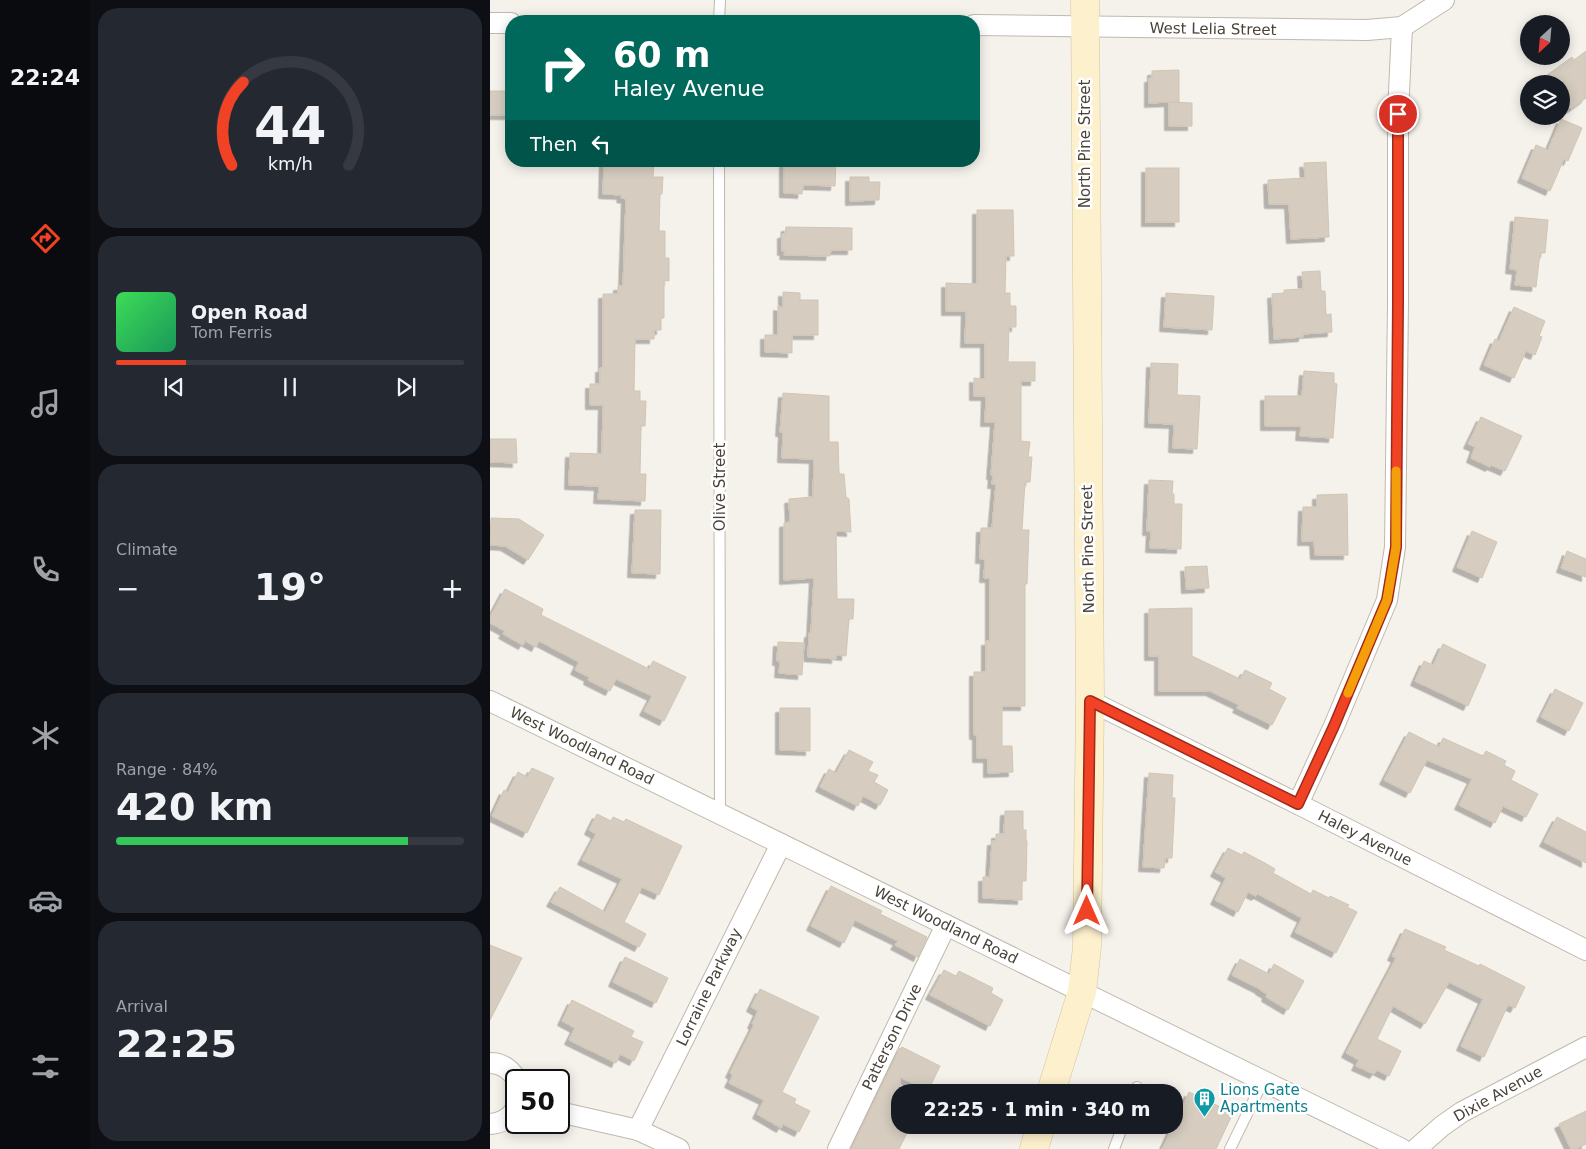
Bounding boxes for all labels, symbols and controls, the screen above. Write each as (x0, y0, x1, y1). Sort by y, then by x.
north arrow (1520, 15, 1570, 65)
map controls (1520, 15, 1570, 125)
street label: West Lelia Street (1149, 19, 1277, 39)
icon: right (530, 35, 595, 100)
text: 60 m (613, 35, 710, 75)
text: 22:24 (10, 65, 80, 90)
button: layers (1520, 75, 1570, 125)
text: Haley Avenue (613, 76, 764, 101)
street label: North Pine Street (1076, 80, 1094, 208)
pin (1377, 93, 1419, 135)
text: 44 (254, 96, 326, 156)
icon: arrive (1384, 100, 1412, 128)
icon: left (587, 130, 615, 158)
text: Then (530, 133, 577, 155)
text: km/h (267, 153, 313, 174)
icon: directions (28, 221, 63, 256)
text: Open Road (191, 301, 308, 323)
text: Tom Ferris (191, 323, 272, 342)
icon: previous (160, 373, 188, 401)
icon: pause (276, 373, 304, 401)
icon: next (392, 373, 420, 401)
icon: music (28, 386, 63, 421)
street label: Olive Street (711, 443, 729, 531)
street label: North Pine Street (1078, 484, 1098, 613)
text: Climate (116, 540, 178, 559)
icon: phone (28, 552, 63, 587)
text: 19° (254, 565, 326, 609)
text: − (116, 572, 139, 605)
text: + (441, 572, 464, 605)
street label: West Woodland Road (507, 703, 657, 789)
icon: climate (28, 718, 63, 753)
text: Range · 84% (116, 760, 218, 779)
text: 420 km (116, 785, 273, 829)
street label: Haley Avenue (1315, 807, 1415, 869)
street label: West Woodland Road (871, 882, 1021, 968)
icon: car (28, 883, 63, 918)
position arrow (1060, 884, 1112, 936)
street label: Lorraine Parkway (673, 925, 745, 1049)
street label: Patterson Drive (858, 981, 926, 1093)
text: Arrival (116, 997, 168, 1016)
text: 22:25 (116, 1022, 237, 1066)
icon: filters (28, 1049, 63, 1084)
street label: Dixie Avenue (1451, 1062, 1545, 1126)
speed limit sign: 50 (505, 1069, 570, 1134)
place label: Lions Gate Apartments (1220, 1081, 1308, 1116)
building icon: Lions Gate Apartments (1192, 1087, 1216, 1118)
text: 22:25 · 1 min · 340 m (923, 1098, 1151, 1120)

